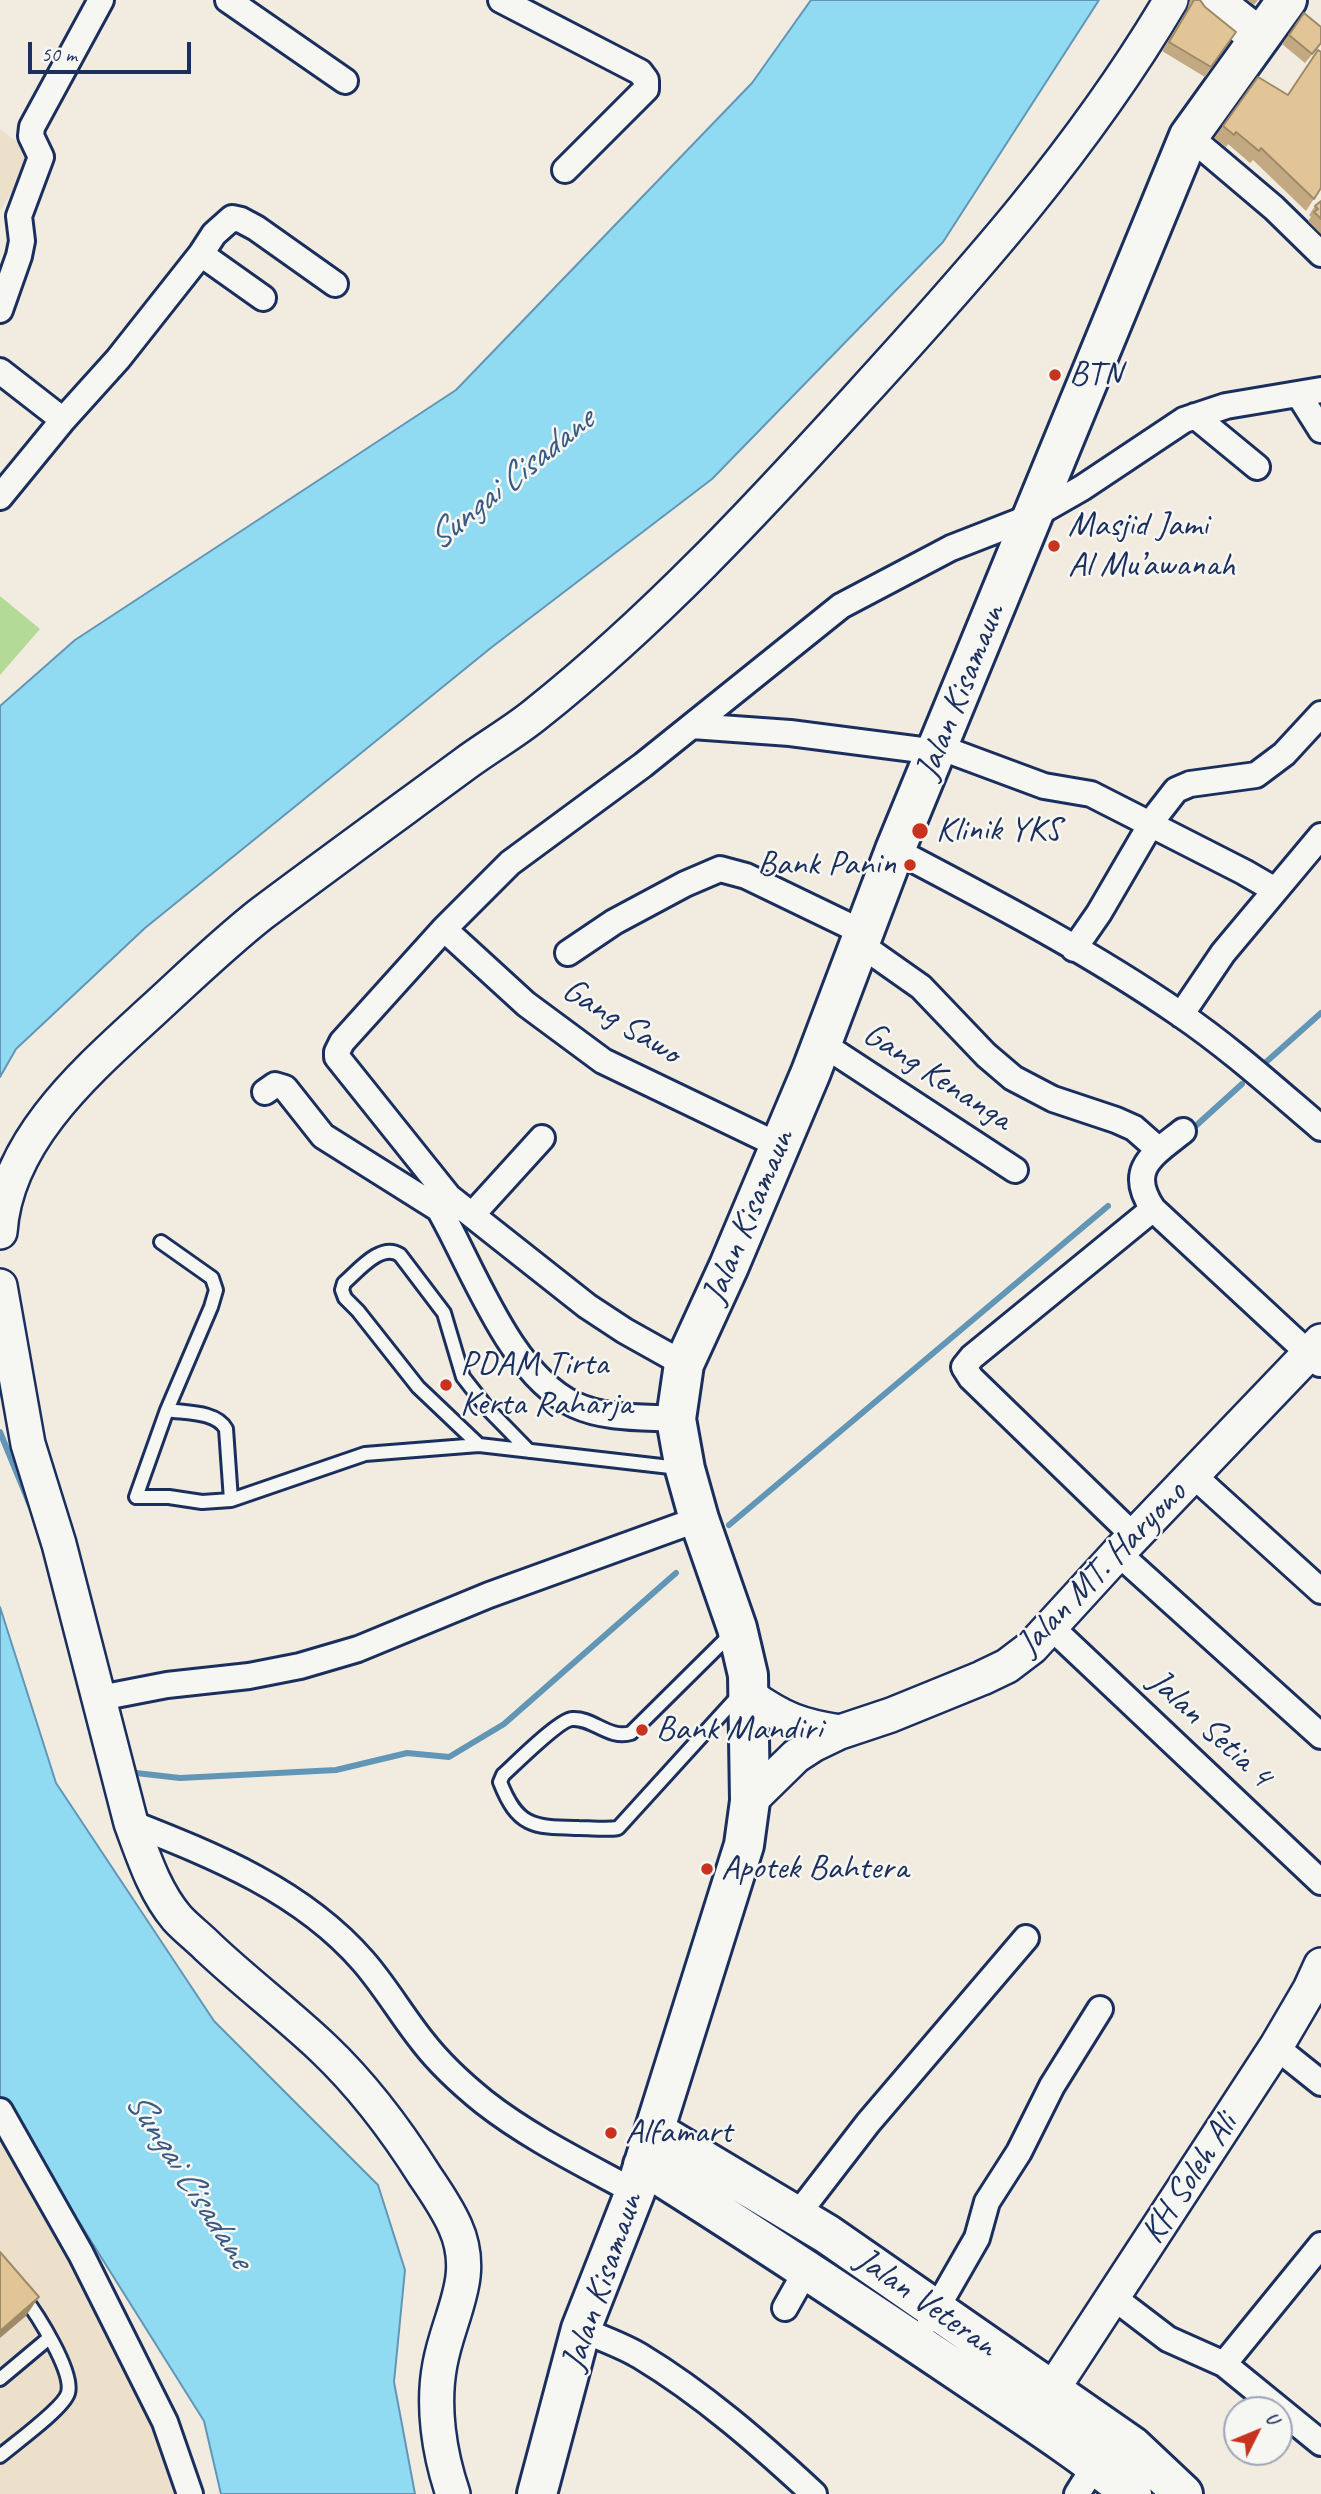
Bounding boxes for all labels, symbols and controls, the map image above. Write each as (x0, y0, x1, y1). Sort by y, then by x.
scale bar (32, 28, 194, 72)
text: 50 m (41, 41, 77, 67)
place label: BTN (1069, 354, 1122, 396)
marker: BTN (1047, 367, 1063, 383)
water label: Sungai Cisadane (419, 399, 603, 561)
place label: Masjid Jami Al Mu’awanah (1068, 505, 1235, 587)
marker: Masjid Jami Al Mu’awanah (1046, 538, 1062, 554)
street label: Jalan Kisamaun (907, 599, 1015, 785)
place label: Klinik YKS (936, 810, 1061, 852)
marker: Klinik YKS (910, 821, 930, 841)
place label: Bank Panin (757, 844, 896, 886)
marker: Bank Panin (902, 857, 918, 873)
street label: Gang Sawo (554, 969, 688, 1075)
street label: Gang Kenanga (855, 1013, 1019, 1141)
street label: Jalan Kisamaun (694, 1124, 804, 1310)
place label: PDAM Tirta Kerta Raharja (460, 1344, 632, 1426)
marker: PDAM Tirta Kerta Raharja (438, 1377, 454, 1393)
street label: Jalan MT. Haryono (1008, 1473, 1196, 1665)
street label: Jalan Setia 4 (1139, 1661, 1281, 1797)
place label: Bank Mandiri (656, 1709, 822, 1751)
marker: Bank Mandiri (634, 1722, 650, 1738)
place label: Apotek Bahtera (721, 1848, 908, 1890)
marker: Apotek Bahtera (699, 1861, 715, 1877)
water label: Sungai Cisadane (114, 2083, 262, 2277)
street label: KH Soleh Ali (1133, 2106, 1247, 2252)
place label: Alfamart (625, 2112, 732, 2154)
marker: Alfamart (603, 2125, 619, 2141)
street label: Jalan Kisamaun (553, 2188, 653, 2376)
street label: Jalan Veteran (847, 2239, 1005, 2367)
north arrow (1223, 2396, 1293, 2466)
text: U (1260, 2406, 1284, 2430)

